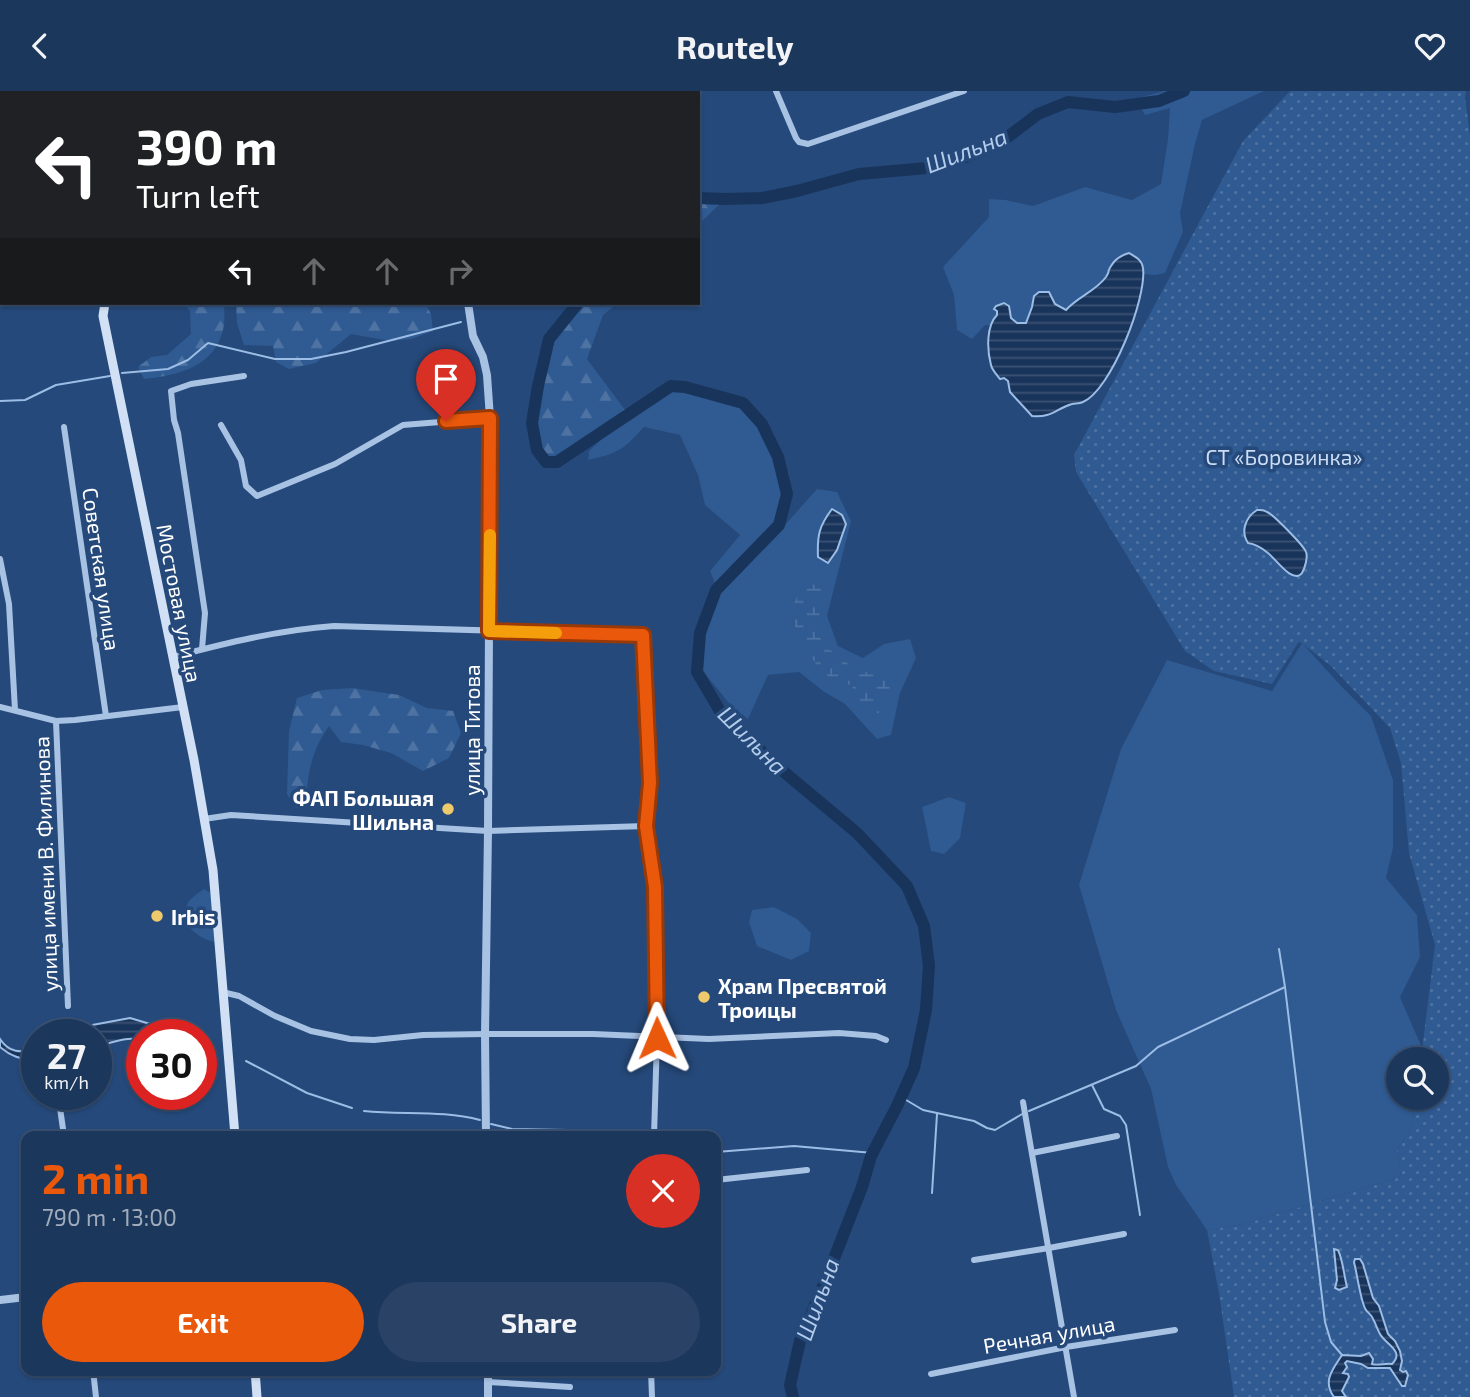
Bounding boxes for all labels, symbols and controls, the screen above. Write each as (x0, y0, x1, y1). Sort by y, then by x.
icon: back (21, 27, 59, 65)
text: Routely (676, 27, 794, 65)
icon: heart (1411, 27, 1449, 65)
text: 390 m (136, 116, 277, 175)
icon: left (21, 119, 112, 210)
water label: Шильна (921, 122, 1011, 178)
text: Turn left (136, 176, 260, 214)
icon: left (222, 252, 260, 290)
icon: ahead (295, 252, 333, 290)
icon: ahead (368, 252, 406, 290)
icon: right (441, 252, 479, 290)
pin (416, 349, 476, 421)
icon: arrive (427, 360, 465, 398)
park label: СТ «Боровинка» (1205, 444, 1363, 469)
street label: Советская улица (77, 486, 126, 652)
street label: Мостовая улица (151, 522, 208, 685)
street label: улица Титова (459, 664, 485, 796)
water label: Шильна (713, 700, 793, 780)
street label: улица имени В. Филинова (28, 736, 63, 992)
place label: ФАП Большая Шильна (293, 785, 434, 834)
marker: ФАП Большая Шильна (440, 801, 456, 817)
place label: Irbis (171, 904, 216, 929)
marker: Irbis (149, 908, 165, 924)
place label: Храм Пресвятой Троицы (718, 973, 887, 1022)
marker: Храм Пресвятой Троицы (696, 989, 712, 1005)
position arrow (620, 1001, 694, 1075)
speed limit sign: 30 (126, 1019, 217, 1110)
text: 27 (47, 1034, 86, 1076)
map controls (1386, 1047, 1449, 1110)
button: search (1386, 1047, 1449, 1110)
text: km/h (44, 1071, 89, 1093)
text: 2 min (42, 1152, 149, 1202)
button: close (626, 1154, 700, 1228)
text: 790 m · 13:00 (42, 1203, 177, 1231)
water label: Шильна (789, 1254, 845, 1344)
button: Exit (42, 1282, 364, 1362)
button: Share (378, 1282, 700, 1362)
street label: Речная улица (981, 1310, 1117, 1359)

